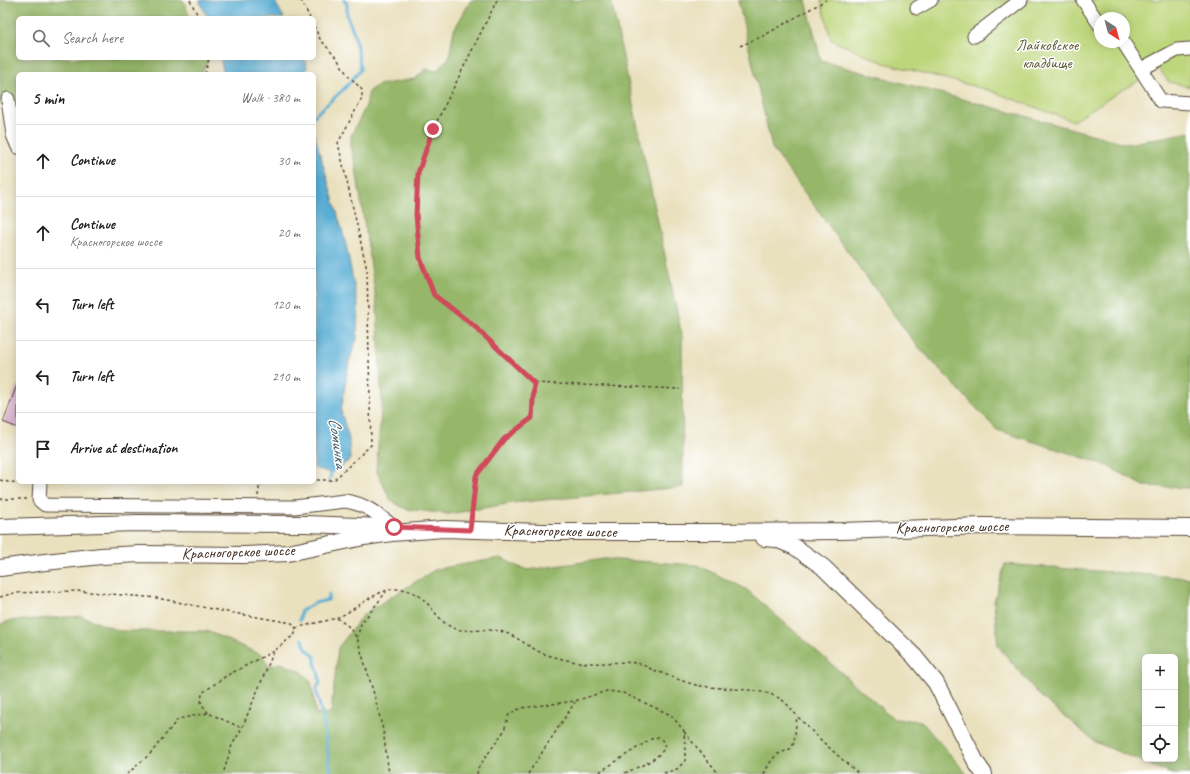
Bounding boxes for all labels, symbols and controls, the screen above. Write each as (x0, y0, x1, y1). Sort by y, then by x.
north arrow (1094, 12, 1130, 48)
search box (16, 16, 316, 60)
icon: search (30, 27, 52, 49)
text: Search here (62, 29, 123, 48)
park label: Лайковское кладбище (1016, 35, 1080, 73)
text: 5 min (32, 88, 64, 109)
text: Walk · 380 m (241, 90, 300, 106)
route end (424, 120, 442, 138)
icon: ahead (32, 150, 54, 172)
text: Continue (70, 151, 115, 170)
text: 30 m (278, 153, 300, 169)
text: Continue (70, 215, 115, 234)
icon: ahead (32, 222, 54, 244)
text: 20 m (278, 225, 300, 241)
text: Красногорское шоссе (70, 234, 162, 250)
icon: left (32, 294, 54, 316)
text: Turn left (70, 295, 113, 314)
text: 120 m (272, 297, 300, 313)
icon: left (32, 366, 54, 388)
text: Turn left (70, 367, 113, 386)
text: 210 m (272, 369, 300, 385)
water label: Соминка (324, 417, 352, 471)
icon: arrive (32, 438, 54, 460)
text: Arrive at destination (70, 439, 177, 458)
street label: Красногорское шоссе (895, 516, 1010, 538)
route start (385, 518, 403, 536)
street label: Красногорское шоссе (503, 520, 618, 542)
street label: Красногорское шоссе (181, 540, 297, 564)
map controls (1142, 654, 1178, 762)
button: + (1142, 654, 1178, 690)
button: − (1142, 690, 1178, 726)
button: locate (1142, 726, 1178, 762)

